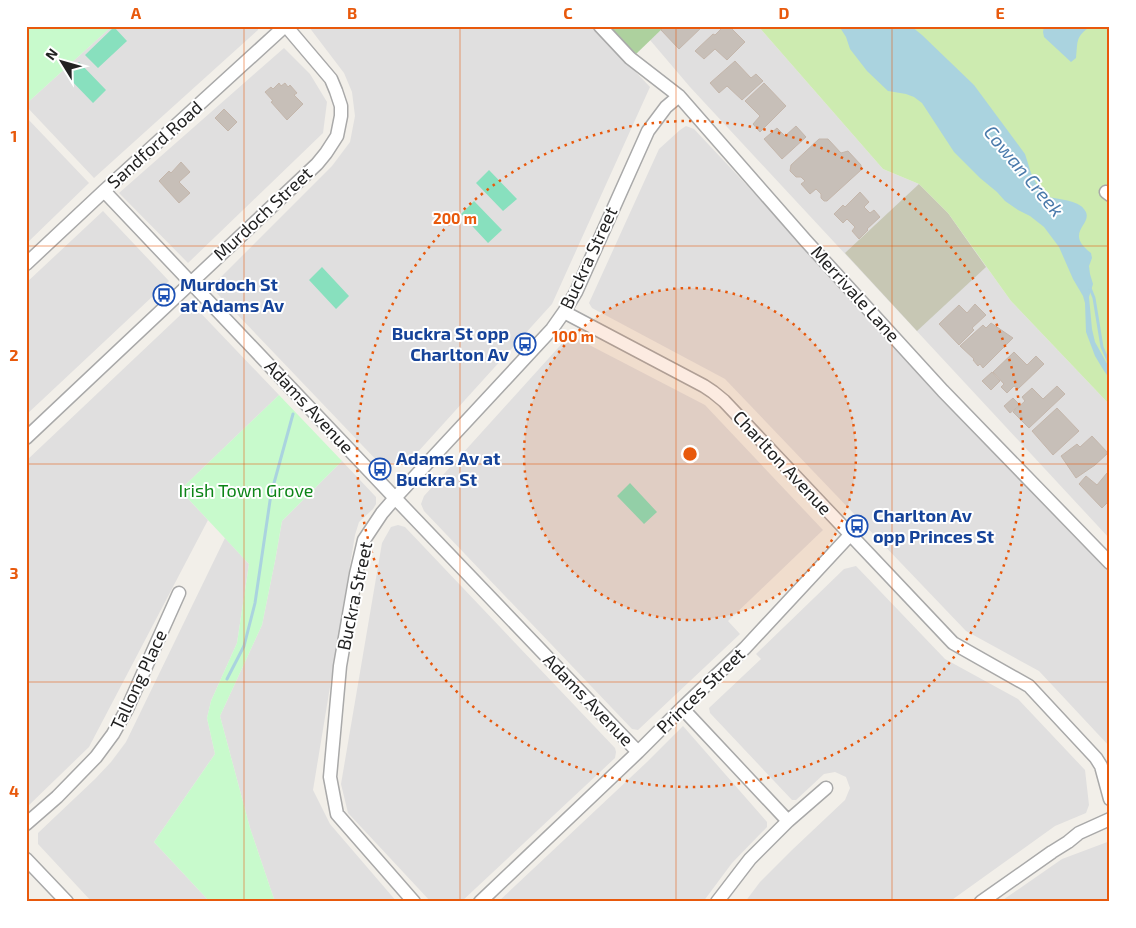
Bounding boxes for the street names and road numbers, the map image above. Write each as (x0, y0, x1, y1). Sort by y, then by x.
street label: Sandford Road (102, 96, 206, 193)
street label: Murdoch Street (208, 162, 316, 265)
street label: Buckra Street (555, 203, 621, 312)
street label: Merrivale Lane (807, 241, 905, 346)
street label: Adams Avenue (261, 355, 359, 458)
street label: Charlton Avenue (729, 406, 837, 519)
street label: Buckra Street (332, 539, 376, 652)
street label: Tallong Place (105, 626, 171, 733)
street label: Princes Street (652, 643, 749, 738)
street label: Adams Avenue (539, 648, 638, 750)

